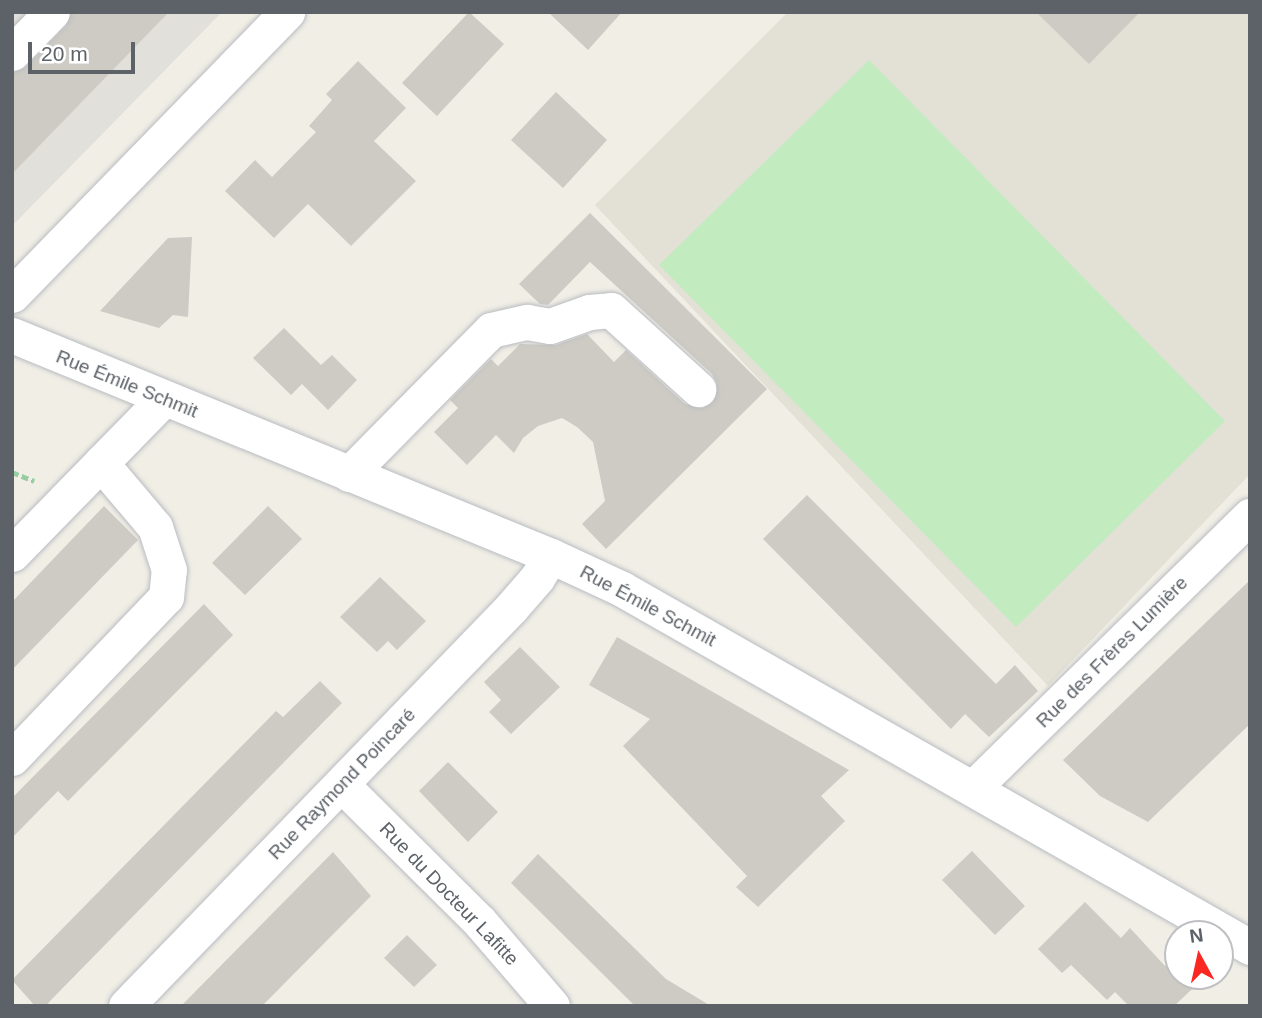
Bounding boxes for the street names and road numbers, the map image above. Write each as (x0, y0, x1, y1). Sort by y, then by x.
street label: Rue Émile Schmit (53, 345, 201, 423)
street label: Rue Émile Schmit (576, 560, 720, 652)
street label: Rue des Frères Lumière (1032, 572, 1192, 732)
street label: Rue Raymond Poincaré (264, 704, 420, 864)
street label: Rue du Docteur Lafitte (375, 818, 523, 970)

